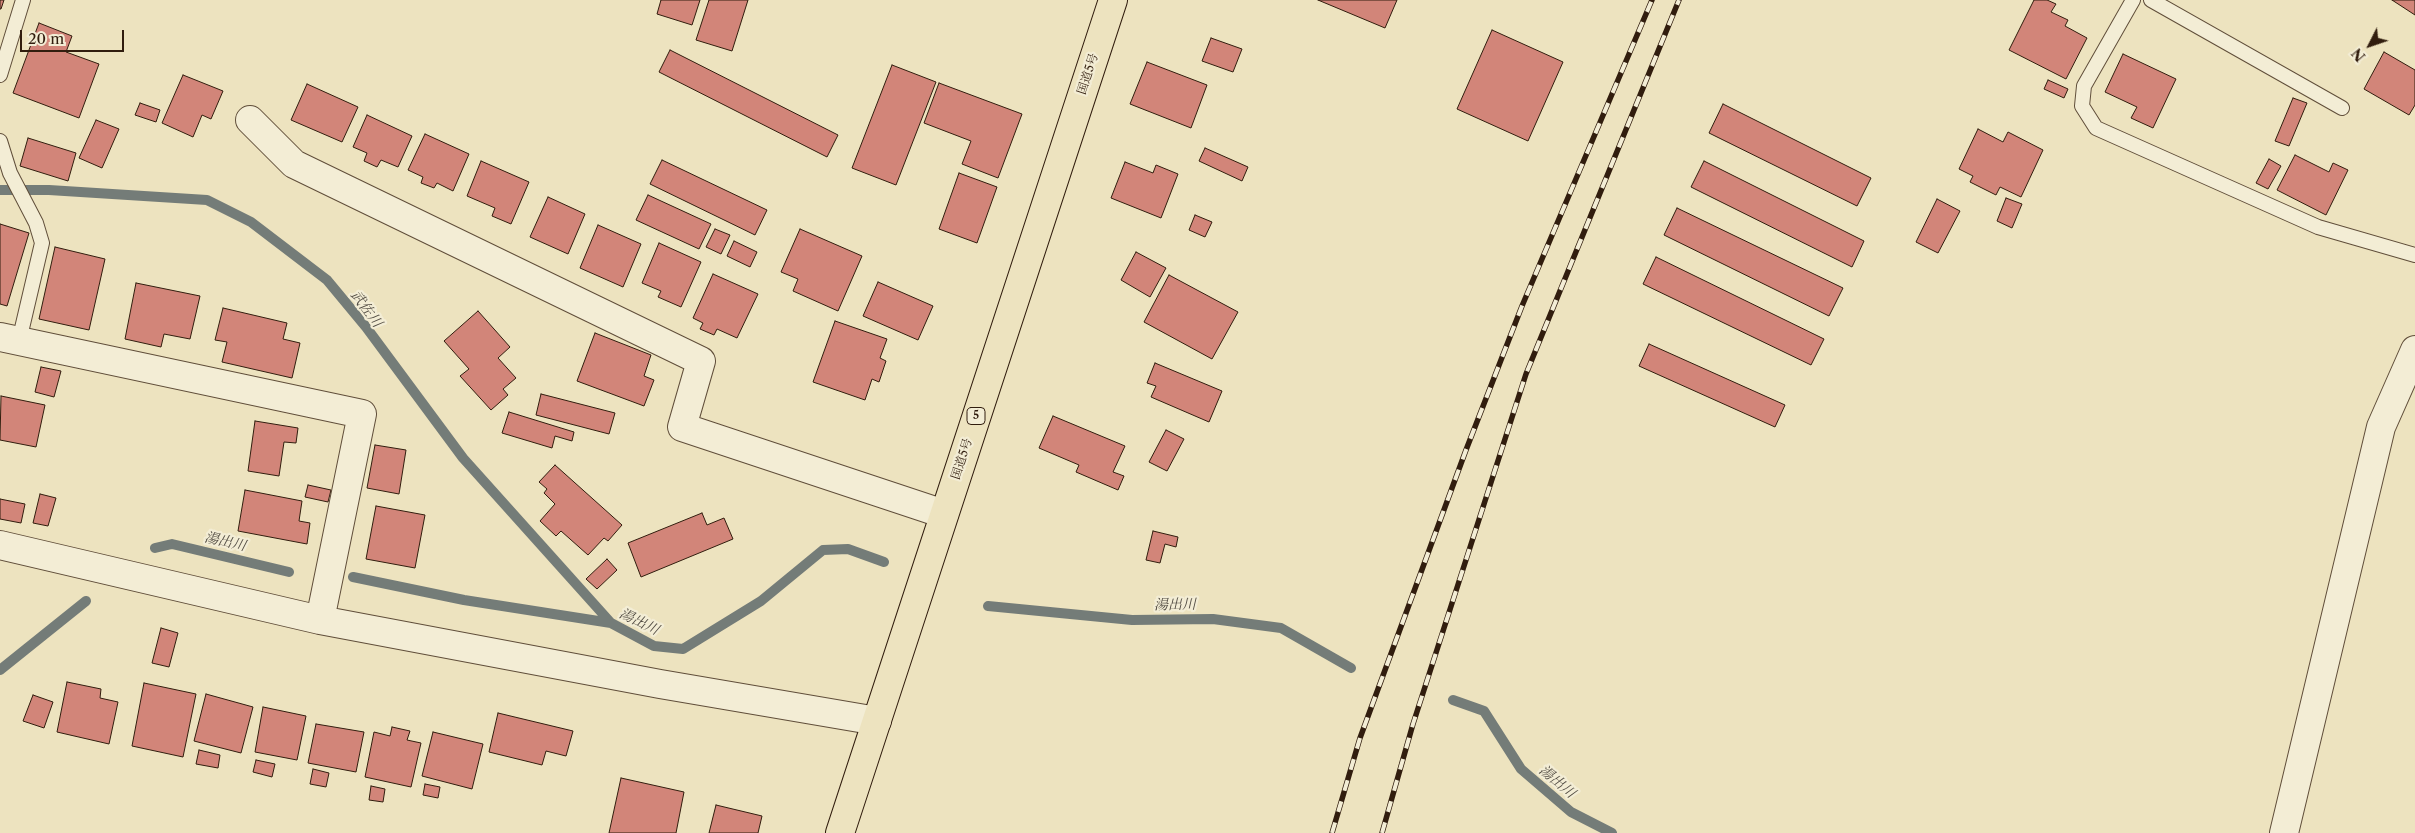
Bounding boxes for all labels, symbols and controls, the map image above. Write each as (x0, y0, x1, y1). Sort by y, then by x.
scale bar (22, 20, 126, 52)
north arrow (2345, 20, 2395, 70)
text: 20 m (28, 29, 64, 48)
text: N (2348, 44, 2369, 65)
street label: 国道5号 (1075, 52, 1101, 96)
water label: 武佐川 (347, 287, 385, 331)
road number: 5 (967, 408, 985, 424)
street label: 国道5号 (949, 437, 975, 481)
water label: 湯出川 (203, 529, 247, 555)
water label: 湯出川 (1154, 596, 1196, 614)
water label: 湯出川 (616, 605, 662, 639)
water label: 湯出川 (1536, 762, 1578, 802)

